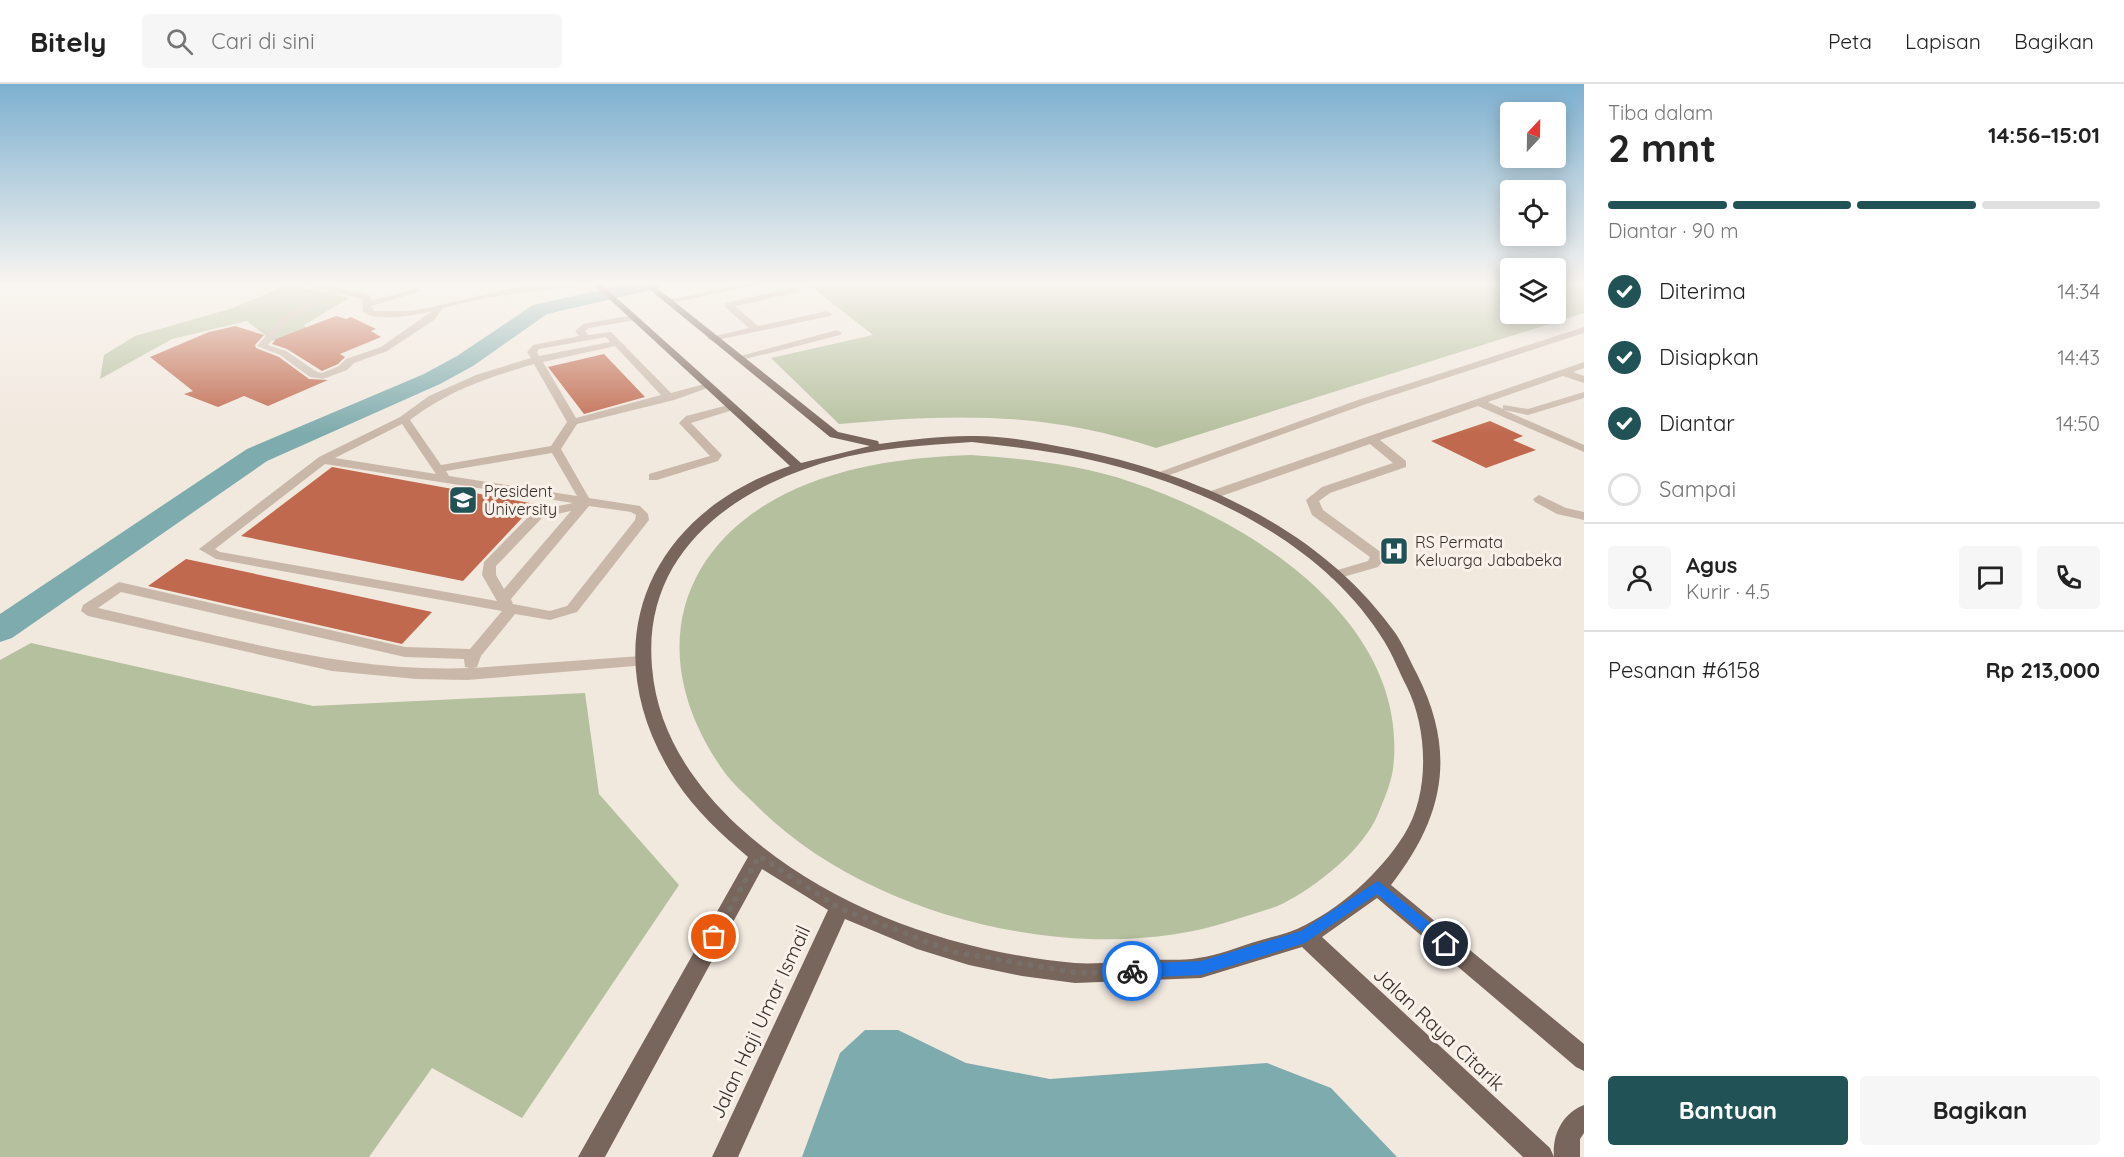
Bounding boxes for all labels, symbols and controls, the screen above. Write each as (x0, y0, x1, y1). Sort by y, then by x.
search box (142, 14, 562, 68)
text: Bitely (30, 24, 106, 59)
icon: search (163, 25, 196, 58)
text: Cari di sini (211, 27, 315, 55)
text: Peta (1828, 28, 1872, 54)
text: Lapisan (1905, 28, 1981, 54)
text: Bagikan (2014, 28, 2094, 54)
text: Tiba dalam (1608, 100, 1713, 125)
north arrow (1500, 102, 1566, 168)
map controls (1500, 102, 1566, 324)
text: 14:56–15:01 (1988, 121, 2100, 149)
text: 2 mnt (1608, 123, 1716, 172)
button: locate (1500, 180, 1566, 246)
text: Diantar · 90 m (1608, 218, 1739, 243)
button: layers (1500, 258, 1566, 324)
icon: check (1608, 275, 1641, 308)
text: Diterima (1659, 277, 1746, 305)
text: 14:34 (2058, 279, 2100, 304)
icon: check (1608, 341, 1641, 374)
text: Disiapkan (1659, 343, 1759, 371)
text: 14:43 (2058, 345, 2100, 370)
icon: check (1608, 407, 1641, 440)
text: Diantar (1659, 409, 1735, 437)
text: 14:50 (2056, 411, 2100, 436)
text: Sampai (1659, 475, 1736, 503)
place label: President University (484, 481, 557, 519)
school or university icon: President University (447, 484, 479, 516)
place label: RS Permata Keluarga Jababeka (1415, 532, 1562, 570)
hospital icon: RS Permata Keluarga Jababeka (1378, 535, 1410, 567)
button: person (1608, 546, 1671, 609)
button: chat (1959, 546, 2022, 609)
button: phone (2037, 546, 2100, 609)
text: Agus (1686, 551, 1737, 579)
text: Kurir · 4.5 (1686, 579, 1770, 604)
text: Pesanan #6158 (1608, 656, 1760, 684)
text: Rp 213,000 (1985, 656, 2100, 684)
pin (688, 911, 739, 962)
pin (1420, 918, 1471, 969)
icon: bag (697, 920, 730, 953)
street label: Jalan Haji Umar Ismail (704, 921, 815, 1122)
icon: home (1429, 927, 1462, 960)
courier (1102, 941, 1162, 1001)
icon: bike (1116, 955, 1149, 988)
street label: Jalan Raya Citarik (1368, 961, 1510, 1096)
button: Bantuan (1608, 1076, 1848, 1145)
button: Bagikan (1860, 1076, 2100, 1145)

